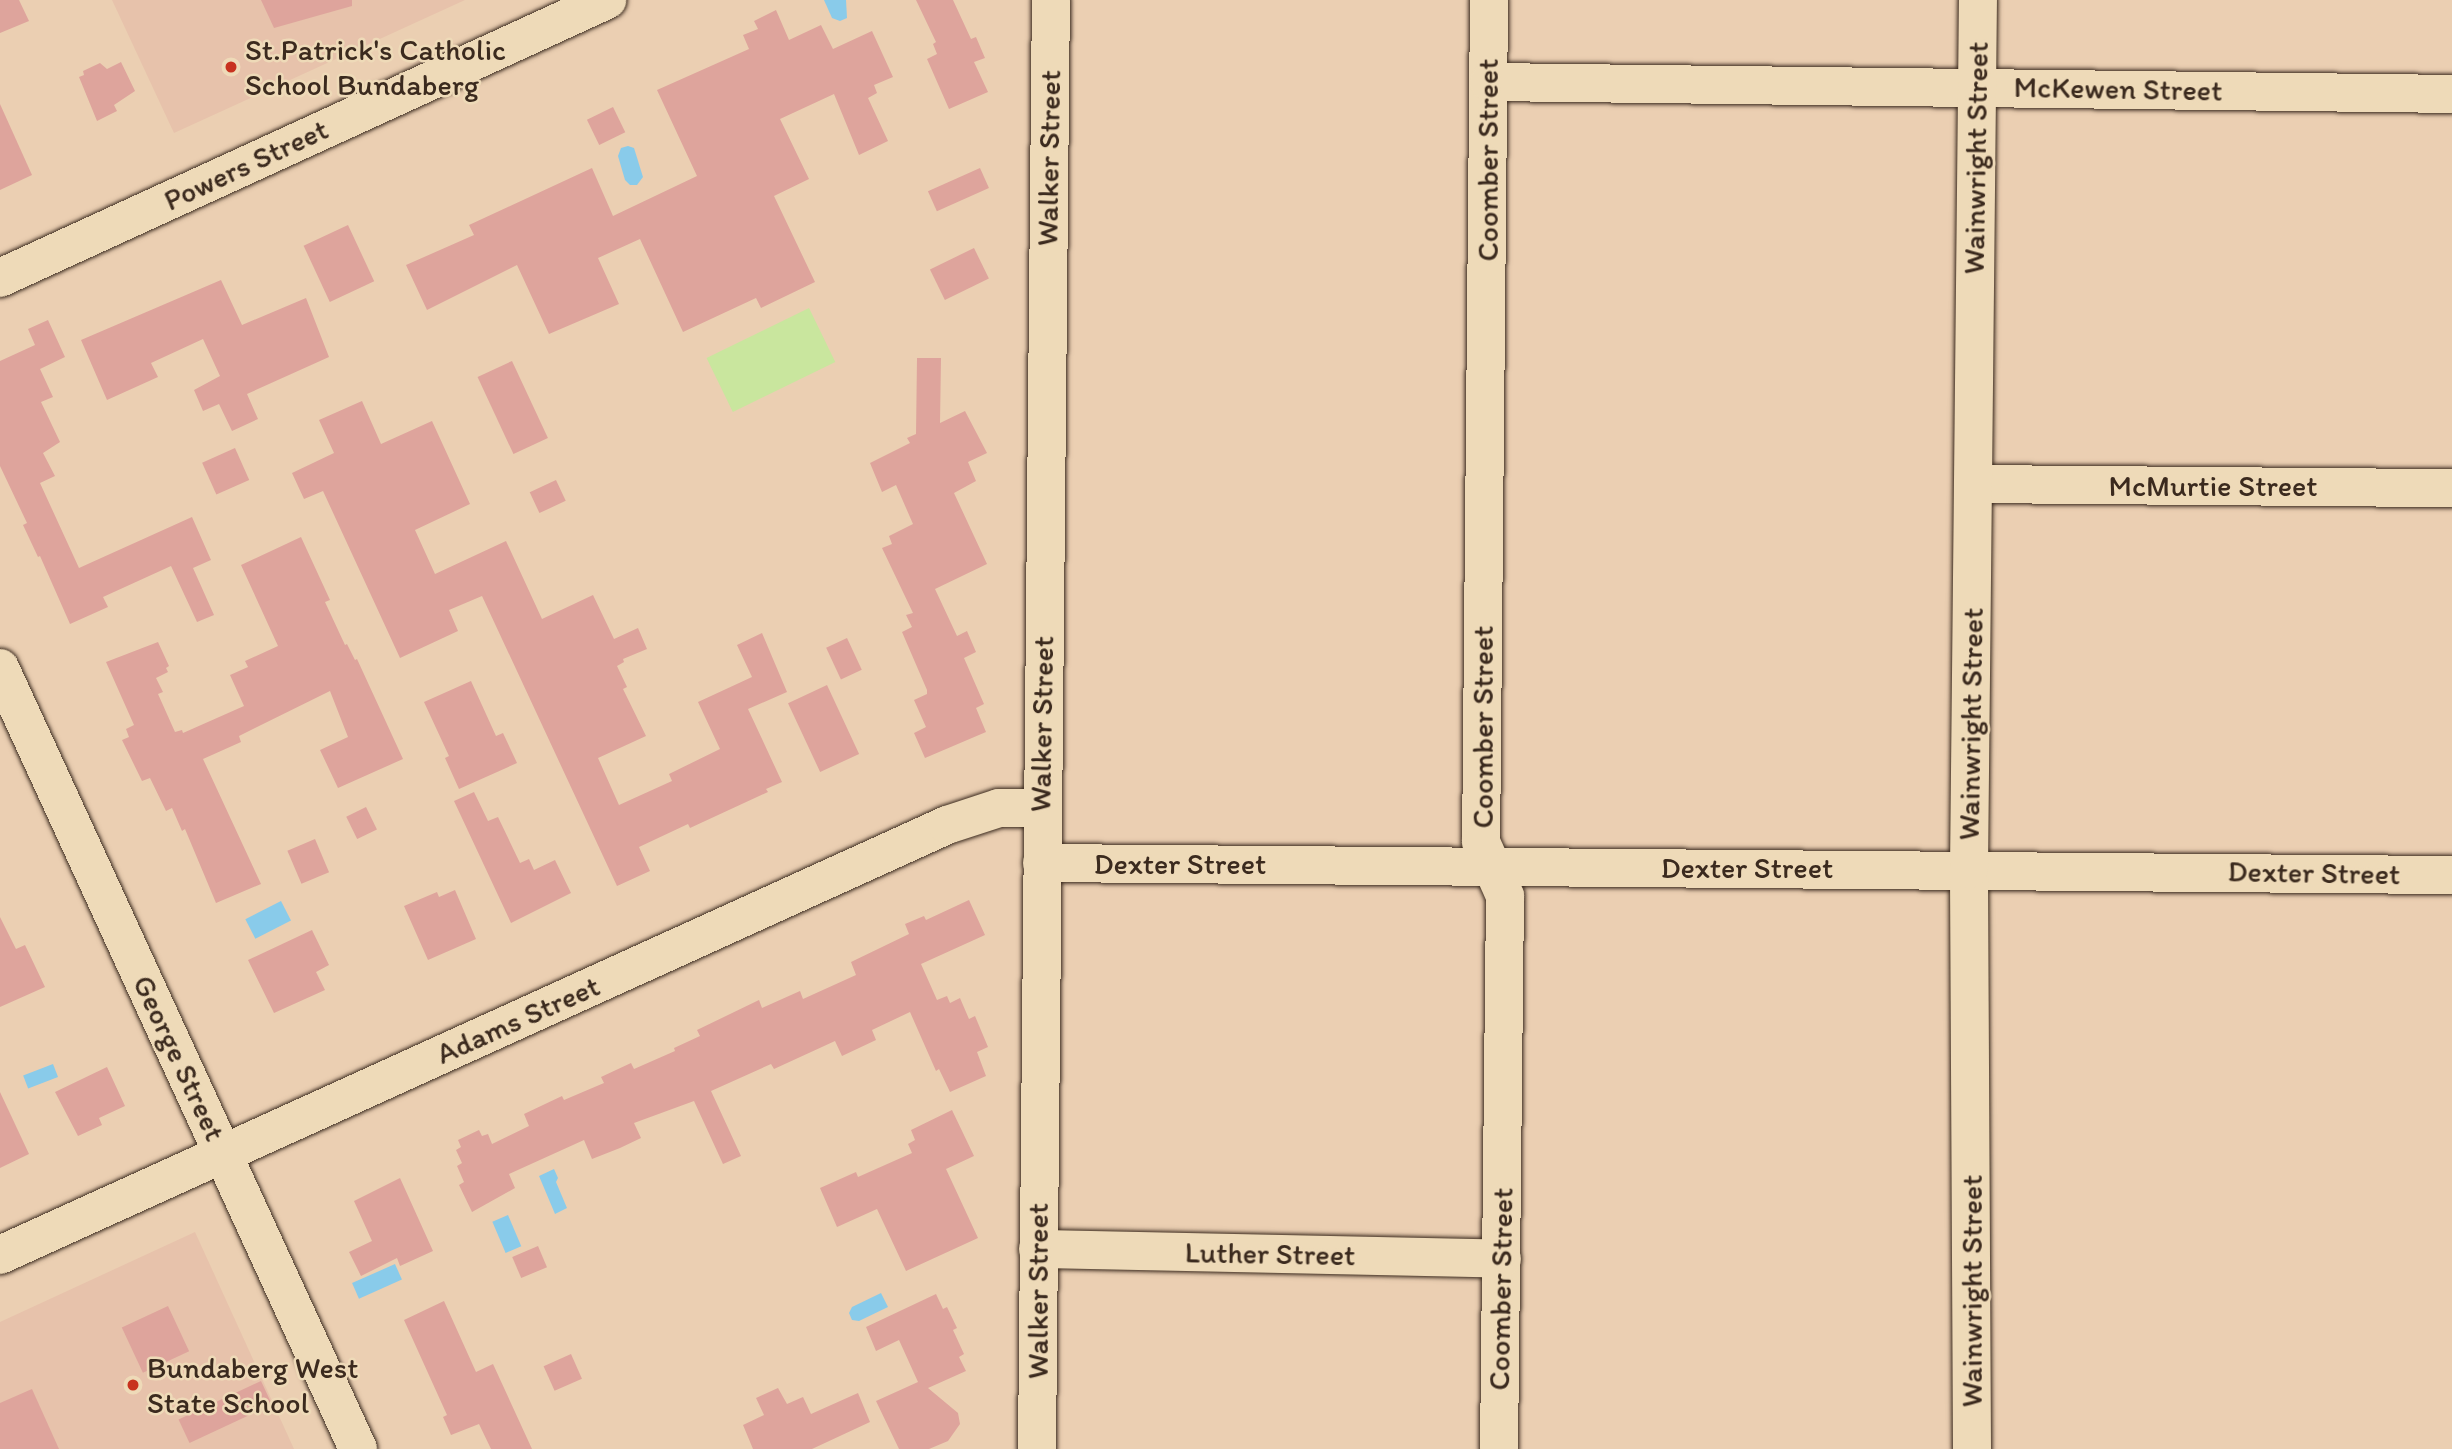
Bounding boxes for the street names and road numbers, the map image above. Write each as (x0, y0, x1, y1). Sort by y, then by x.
street label: Wainwright Street (1956, 41, 1996, 275)
street label: Coomber Street (1470, 58, 1506, 262)
street label: McKewen Street (2013, 69, 2223, 109)
street label: Walker Street (1029, 70, 1069, 246)
street label: Powers Street (158, 111, 334, 219)
street label: McMurtie Street (2108, 468, 2318, 504)
street label: Wainwright Street (1951, 607, 1991, 841)
street label: Coomber Street (1465, 625, 1501, 829)
street label: Walker Street (1022, 636, 1062, 812)
street label: Dexter Street (1094, 846, 1266, 882)
street label: Dexter Street (1661, 850, 1833, 886)
street label: Dexter Street (2227, 853, 2401, 893)
street label: Adams Street (431, 968, 605, 1072)
street label: George Street (125, 970, 233, 1146)
street label: Wainwright Street (1954, 1175, 1990, 1407)
street label: Coomber Street (1481, 1187, 1521, 1391)
street label: Walker Street (1020, 1203, 1056, 1379)
street label: Luther Street (1185, 1235, 1355, 1273)

